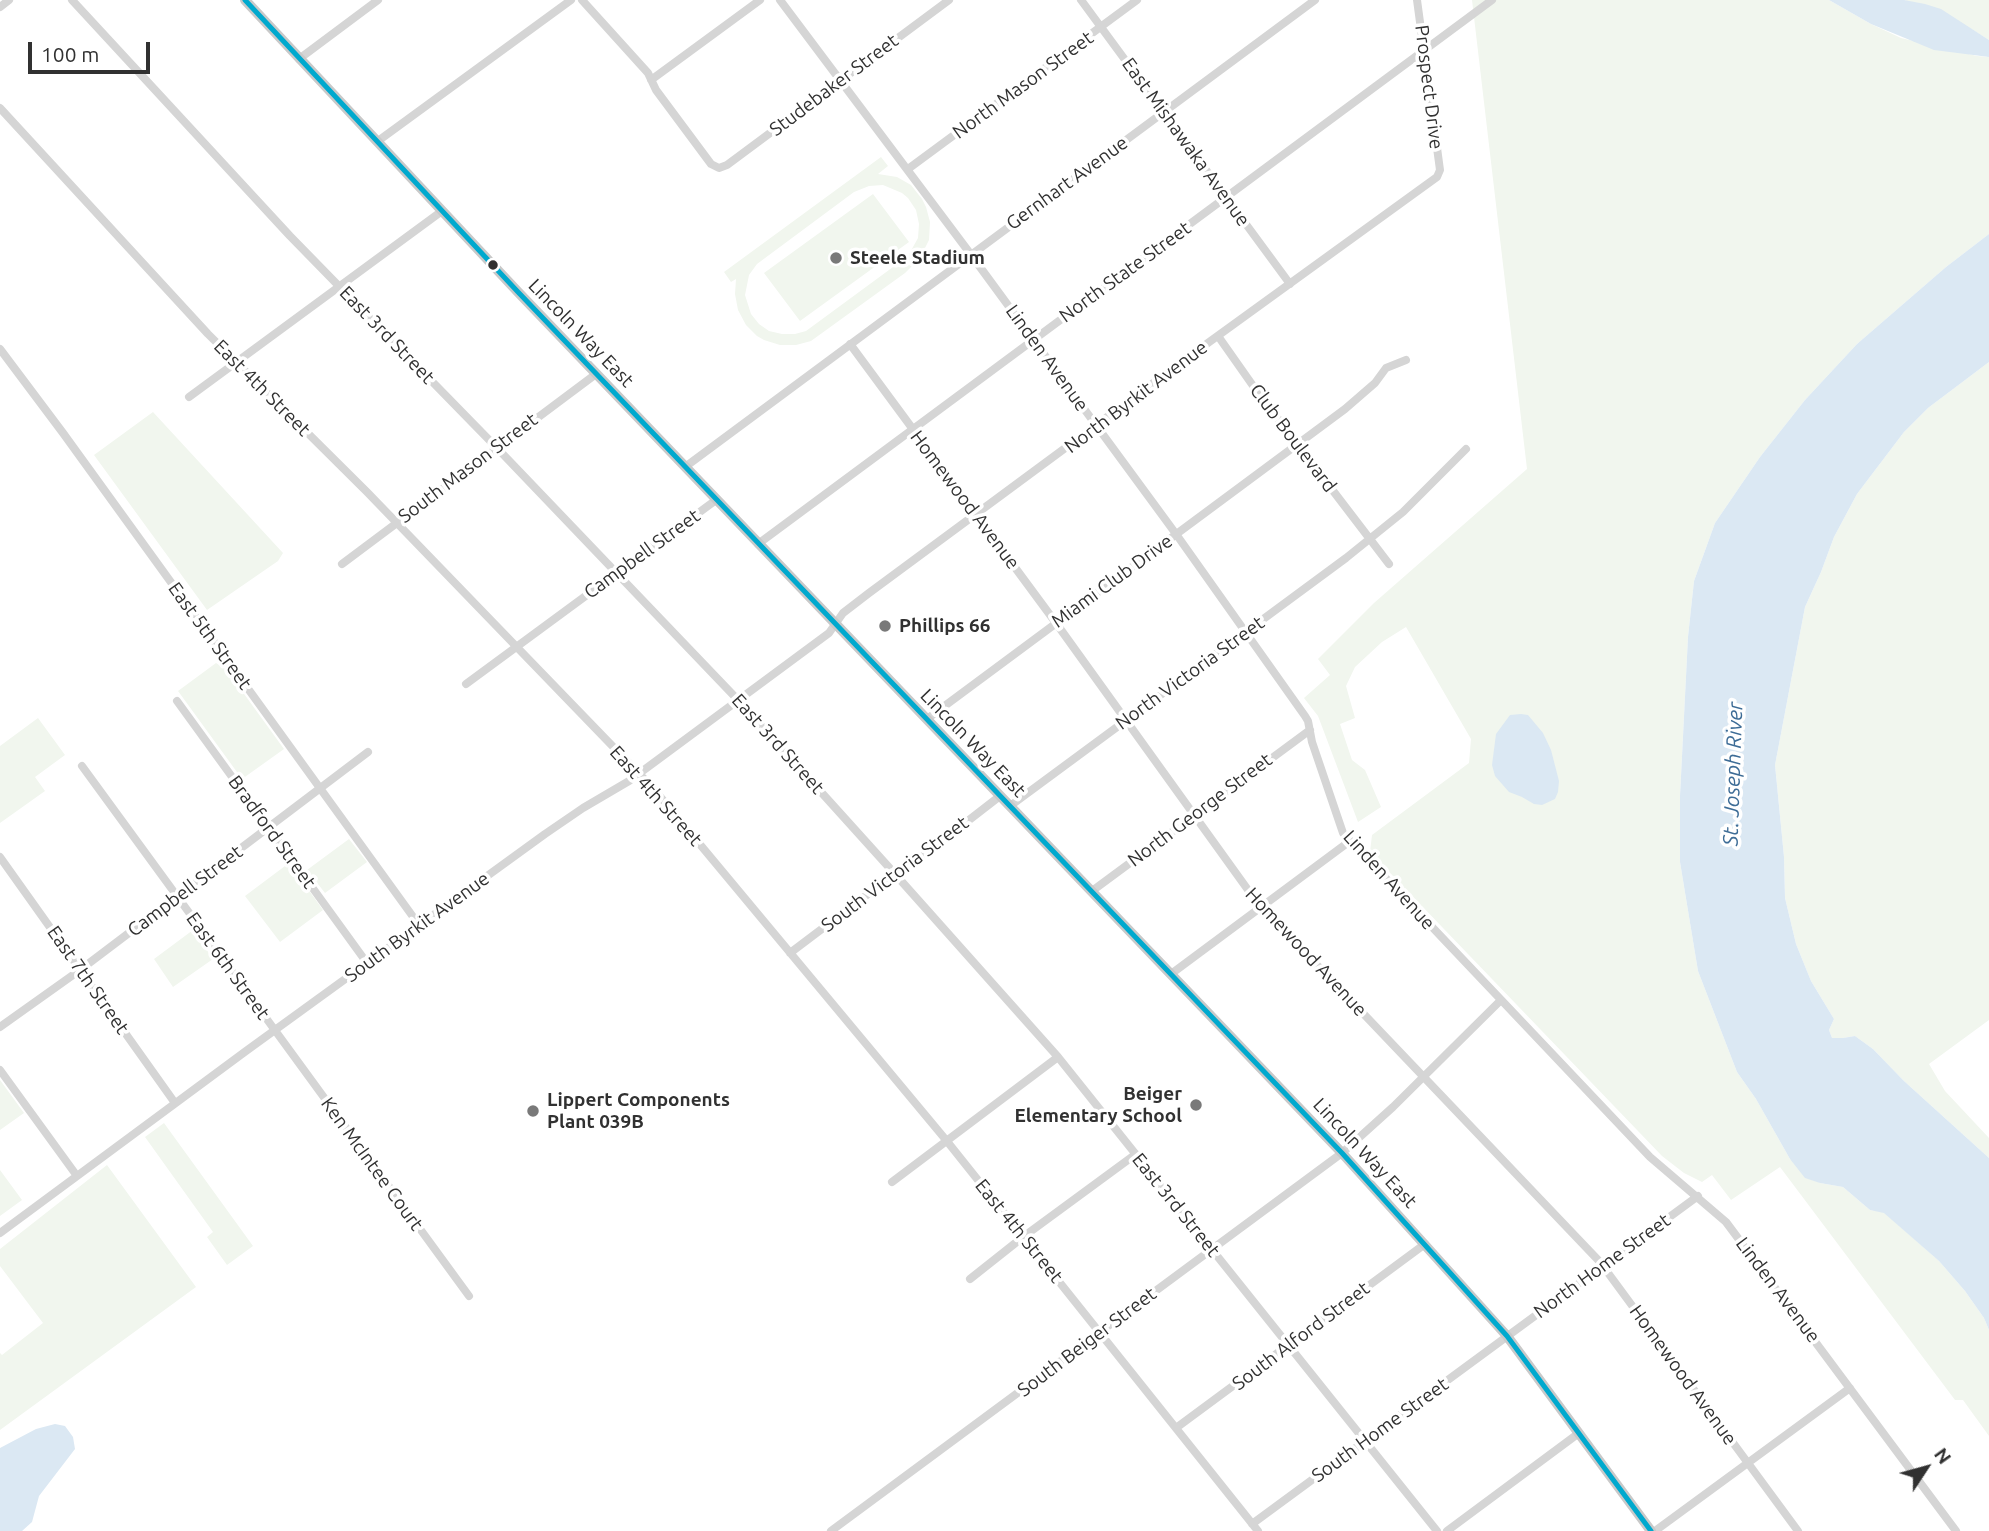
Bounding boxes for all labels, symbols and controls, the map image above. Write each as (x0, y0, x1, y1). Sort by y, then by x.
street label: Prospect Drive (1410, 24, 1448, 150)
street label: North Mason Street (948, 26, 1098, 144)
scale bar (32, 28, 154, 72)
street label: Studebaker Street (765, 29, 903, 141)
text: 100 m (41, 42, 99, 66)
street label: East Mishawaka Avenue (1117, 53, 1255, 231)
street label: Gernhart Avenue (1002, 131, 1132, 235)
street label: North State Street (1055, 217, 1195, 327)
place label: Steele Stadium (850, 247, 985, 269)
marker: Steele Stadium (828, 250, 844, 266)
unlabelled marker (486, 258, 500, 272)
street label: Lincoln Way East (524, 274, 638, 392)
street label: East 3rd Street (335, 281, 439, 389)
street label: Linden Avenue (1001, 300, 1093, 416)
street label: East 4th Street (209, 335, 315, 441)
street label: North Byrkit Avenue (1060, 336, 1212, 458)
street label: Club Boulevard (1245, 379, 1341, 497)
street label: South Mason Street (394, 408, 542, 528)
street label: Homewood Avenue (905, 426, 1025, 574)
street label: Campbell Street (580, 504, 704, 604)
street label: Miami Club Drive (1047, 529, 1177, 633)
street label: East 5th Street (163, 578, 257, 694)
street label: North Victoria Street (1111, 611, 1269, 735)
place label: Phillips 66 (899, 615, 991, 637)
marker: Phillips 66 (877, 618, 893, 634)
street label: Lincoln Way East (916, 684, 1030, 802)
street label: East 3rd Street (727, 689, 829, 799)
water label: St. Joseph River (1718, 701, 1748, 847)
street label: East 4th Street (605, 741, 707, 851)
street label: North George Street (1123, 748, 1277, 872)
street label: Bradford Street (223, 771, 321, 893)
street label: South Victoria Street (817, 811, 973, 937)
street label: Linden Avenue (1338, 826, 1440, 934)
street label: Campbell Street (123, 840, 247, 942)
street label: South Byrkit Avenue (340, 867, 494, 987)
street label: Homewood Avenue (1240, 883, 1372, 1021)
street label: East 6th Street (181, 908, 275, 1024)
street label: East 7th Street (42, 921, 134, 1039)
place label: Beiger Elementary School (1015, 1083, 1182, 1127)
place label: Lippert Components Plant 039B (547, 1089, 730, 1133)
street label: Ken McIntee Court (316, 1093, 428, 1235)
street label: Lincoln Way East (1308, 1093, 1422, 1213)
marker: Beiger Elementary School (1188, 1097, 1204, 1113)
marker: Lippert Components Plant 039B (525, 1103, 541, 1119)
street label: East 3rd Street (1127, 1149, 1225, 1261)
street label: East 4th Street (970, 1175, 1068, 1287)
street label: North Home Street (1529, 1209, 1675, 1323)
street label: Linden Avenue (1731, 1233, 1825, 1347)
street label: South Alford Street (1228, 1277, 1374, 1395)
street label: South Beiger Street (1013, 1282, 1161, 1402)
street label: Homewood Avenue (1624, 1300, 1742, 1450)
street label: South Home Street (1307, 1373, 1453, 1487)
north arrow (1891, 1433, 1961, 1503)
text: N (1930, 1443, 1956, 1468)

